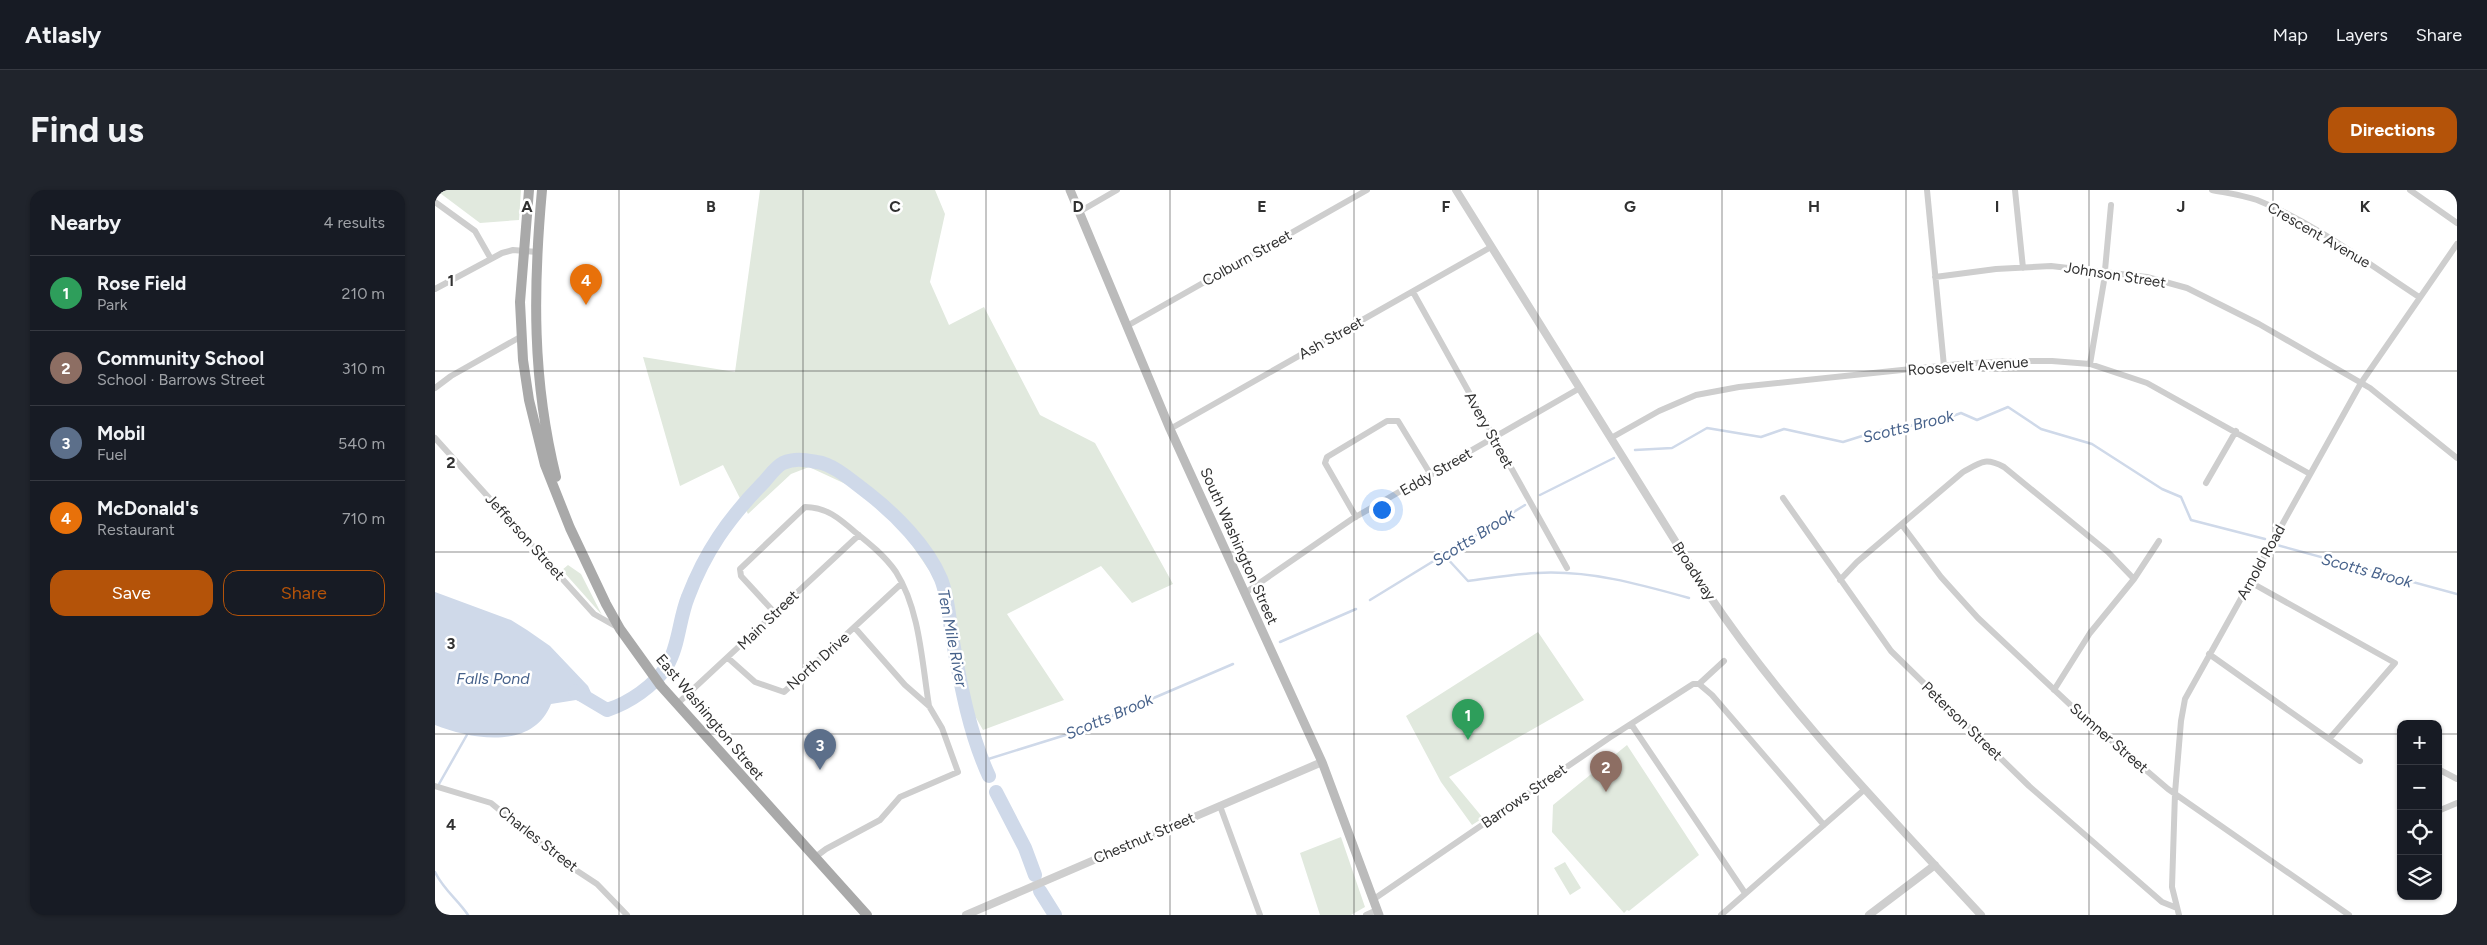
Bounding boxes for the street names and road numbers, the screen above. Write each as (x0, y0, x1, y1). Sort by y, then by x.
street label: Crescent Avenue (2264, 198, 2374, 272)
street label: Colburn Street (1199, 226, 1295, 290)
street label: Johnson Street (2063, 258, 2168, 292)
street label: Ash Street (1295, 313, 1367, 363)
street label: Roosevelt Avenue (1907, 353, 2029, 379)
street label: Avery Street (1461, 389, 1518, 472)
street label: Eddy Street (1397, 444, 1475, 500)
street label: South Washington Street (1196, 465, 1282, 628)
street label: Jefferson Street (482, 490, 569, 584)
street label: Arnold Road (2233, 522, 2289, 602)
street label: Broadway (1668, 538, 1720, 604)
street label: Main Street (734, 586, 803, 654)
street label: North Drive (783, 628, 853, 694)
street label: East Washington Street (652, 650, 768, 784)
street label: Peterson Street (1918, 678, 2006, 764)
street label: Sumner Street (2066, 699, 2152, 777)
street label: Barrows Street (1478, 760, 1570, 832)
street label: Charles Street (495, 802, 582, 876)
street label: Chestnut Street (1091, 808, 1198, 867)

